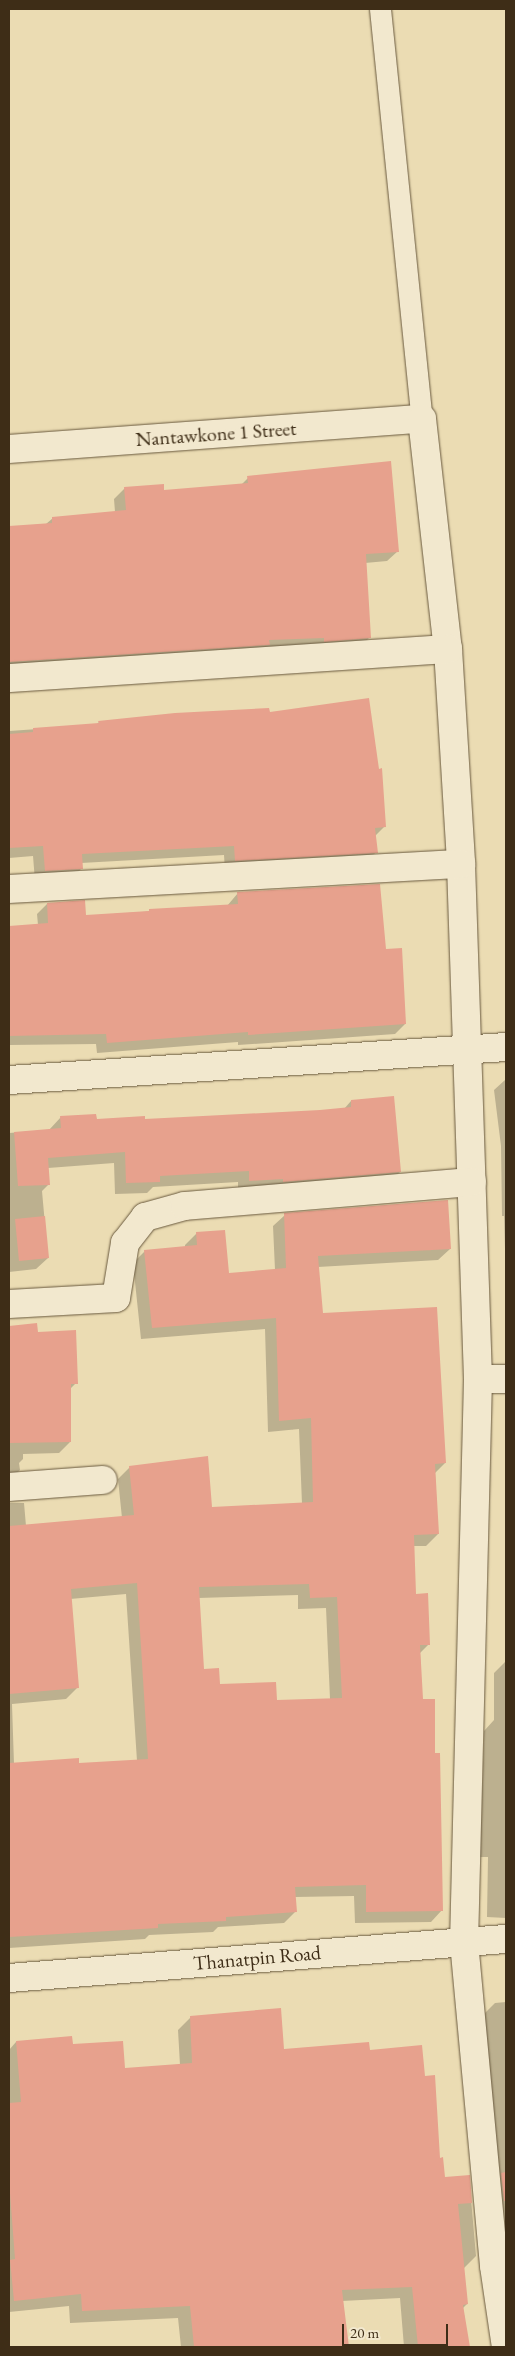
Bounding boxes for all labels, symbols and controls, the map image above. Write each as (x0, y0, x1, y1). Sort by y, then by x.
street label: Nantawkone 1 Street (135, 416, 297, 452)
street label: Thanatpin Road (192, 1940, 322, 1976)
scale bar (345, 2314, 451, 2346)
text: 20 m (350, 2323, 379, 2342)

